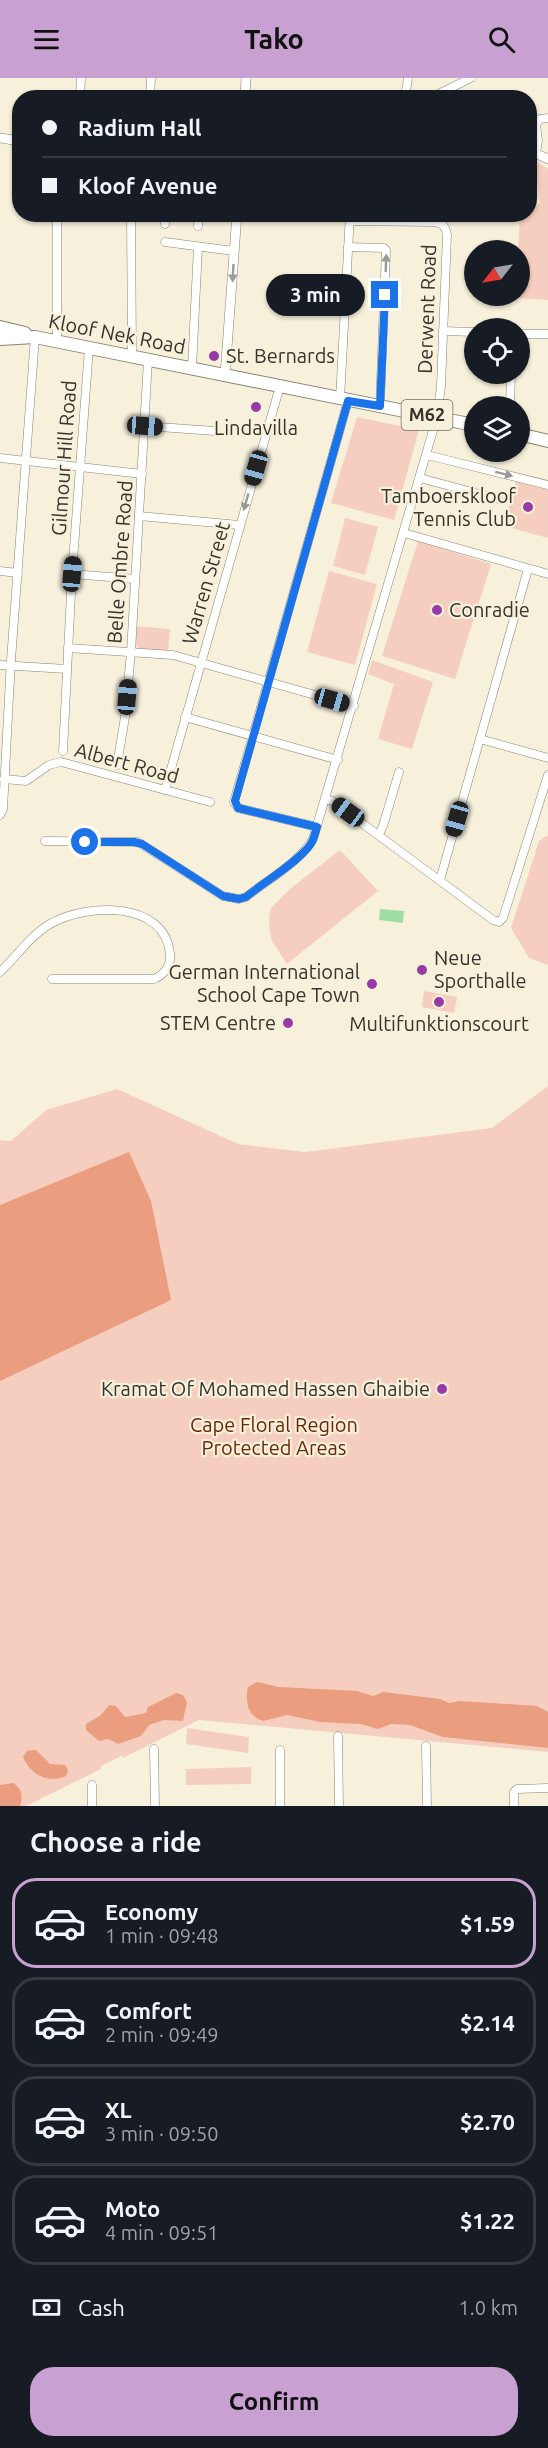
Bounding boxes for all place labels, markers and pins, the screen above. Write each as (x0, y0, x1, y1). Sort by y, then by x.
place label: St. Bernards (226, 344, 335, 367)
marker: St. Bernards (207, 349, 221, 363)
marker: Lindavilla (249, 400, 263, 414)
place label: Lindavilla (214, 416, 298, 439)
place label: Tamboerskloof Tennis Club (381, 484, 516, 530)
marker: Tamboerskloof Tennis Club (521, 500, 535, 514)
place label: Conradie (449, 598, 530, 621)
marker: Conradie (430, 603, 444, 617)
place label: Neue Sporthalle (434, 946, 527, 992)
place label: German International School Cape Town (169, 960, 360, 1006)
marker: Neue Sporthalle (415, 963, 429, 977)
marker: German International School Cape Town (365, 977, 379, 991)
marker: Multifunktionscourt (432, 995, 446, 1009)
place label: STEM Centre (160, 1011, 276, 1034)
place label: Multifunktionscourt (349, 1012, 529, 1035)
marker: STEM Centre (281, 1016, 295, 1030)
place label: Kramat Of Mohamed Hassen Ghaibie (101, 1377, 430, 1400)
marker: Kramat Of Mohamed Hassen Ghaibie (435, 1382, 449, 1396)

